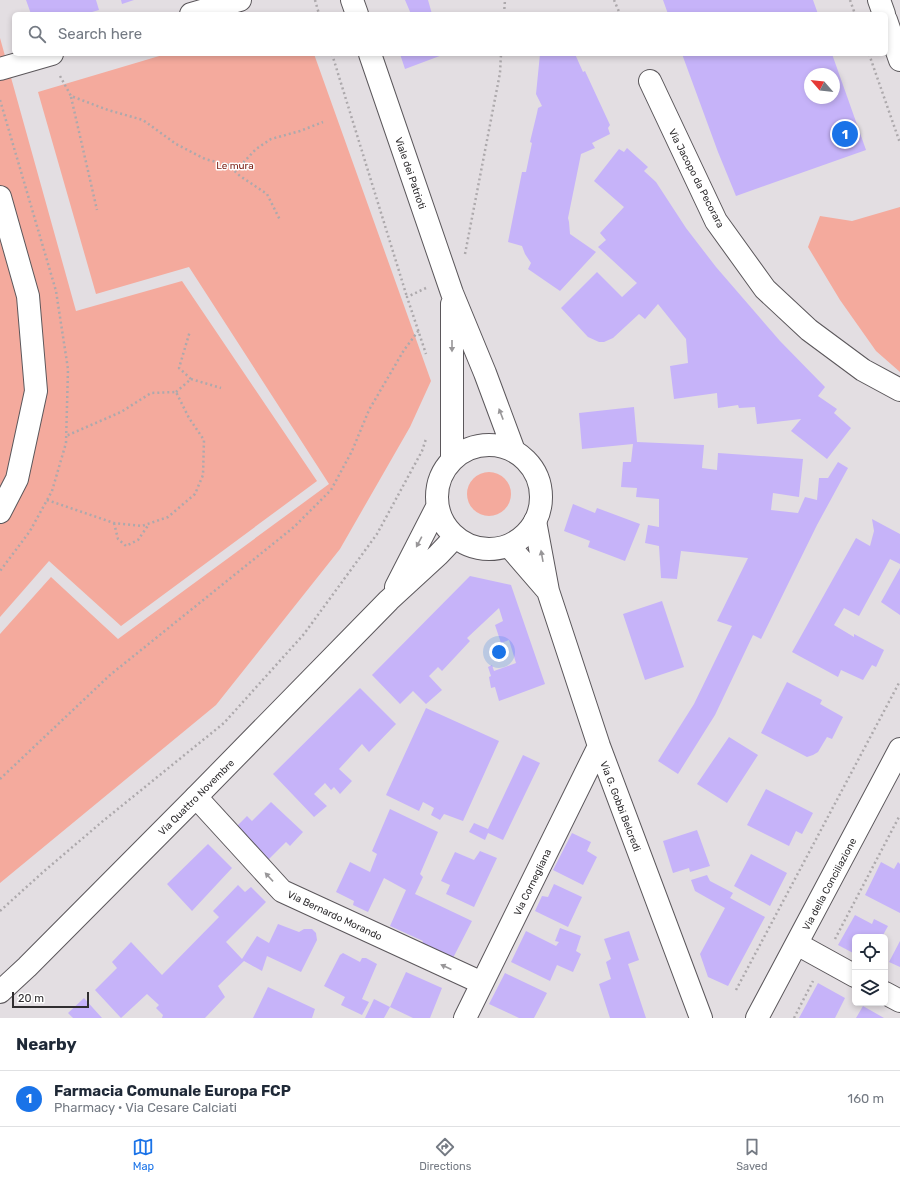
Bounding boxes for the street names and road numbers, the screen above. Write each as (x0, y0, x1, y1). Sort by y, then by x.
street label: Via Jacopo da Pecorara (666, 127, 726, 230)
street label: Viale dei Patrioti (392, 136, 428, 211)
street label: Via Quattro Novembre (156, 757, 237, 838)
street label: Via G. Gobbi Belcredi (597, 760, 643, 853)
street label: Via della Conciliazione (800, 836, 860, 933)
street label: Via Cornegliana (512, 847, 554, 918)
street label: Via Bernardo Morando (285, 889, 384, 943)

